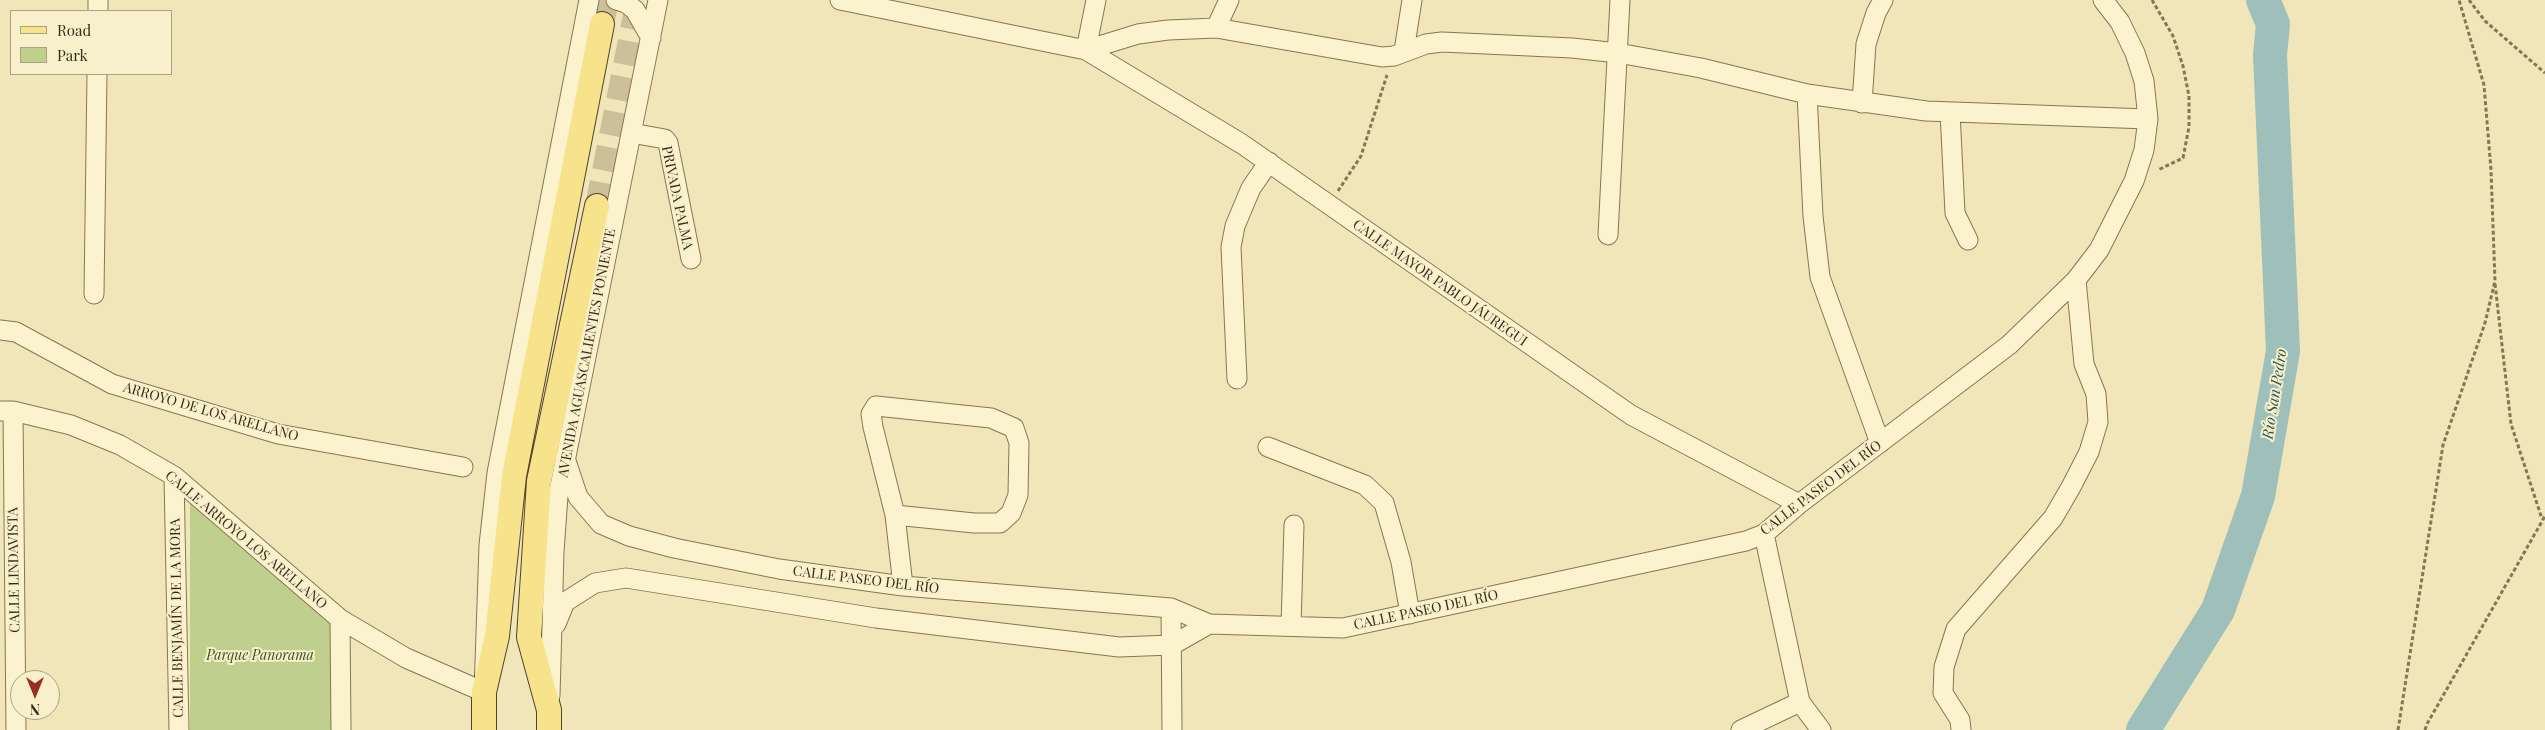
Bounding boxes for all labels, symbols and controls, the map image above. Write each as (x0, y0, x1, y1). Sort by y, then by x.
legend (10, 10, 172, 75)
text: Road (57, 20, 91, 40)
text: Park (57, 45, 88, 65)
street label: PRIVADA PALMA (658, 144, 696, 252)
street label: CALLE MAYOR PABLO JÁUREGUI (1350, 216, 1530, 350)
street label: AVENIDA AGUASCALIENTES PONIENTE (555, 227, 619, 479)
water label: Río San Pedro (2259, 348, 2291, 440)
street label: ARROYO DE LOS ARELLANO (121, 379, 301, 445)
street label: CALLE PASEO DEL RÍO (1757, 437, 1885, 539)
street label: CALLE ARROYO LOS ARELLANO (162, 467, 330, 613)
street label: CALLE LINDAVISTA (5, 507, 23, 633)
street label: CALLE BENJAMÍN DE LA MORA (167, 518, 187, 718)
street label: CALLE PASEO DEL RÍO (792, 563, 940, 597)
street label: CALLE PASEO DEL RÍO (1352, 586, 1500, 634)
park label: Parque Panorama (206, 648, 314, 664)
north arrow (10, 670, 60, 720)
text: N (30, 700, 40, 719)

